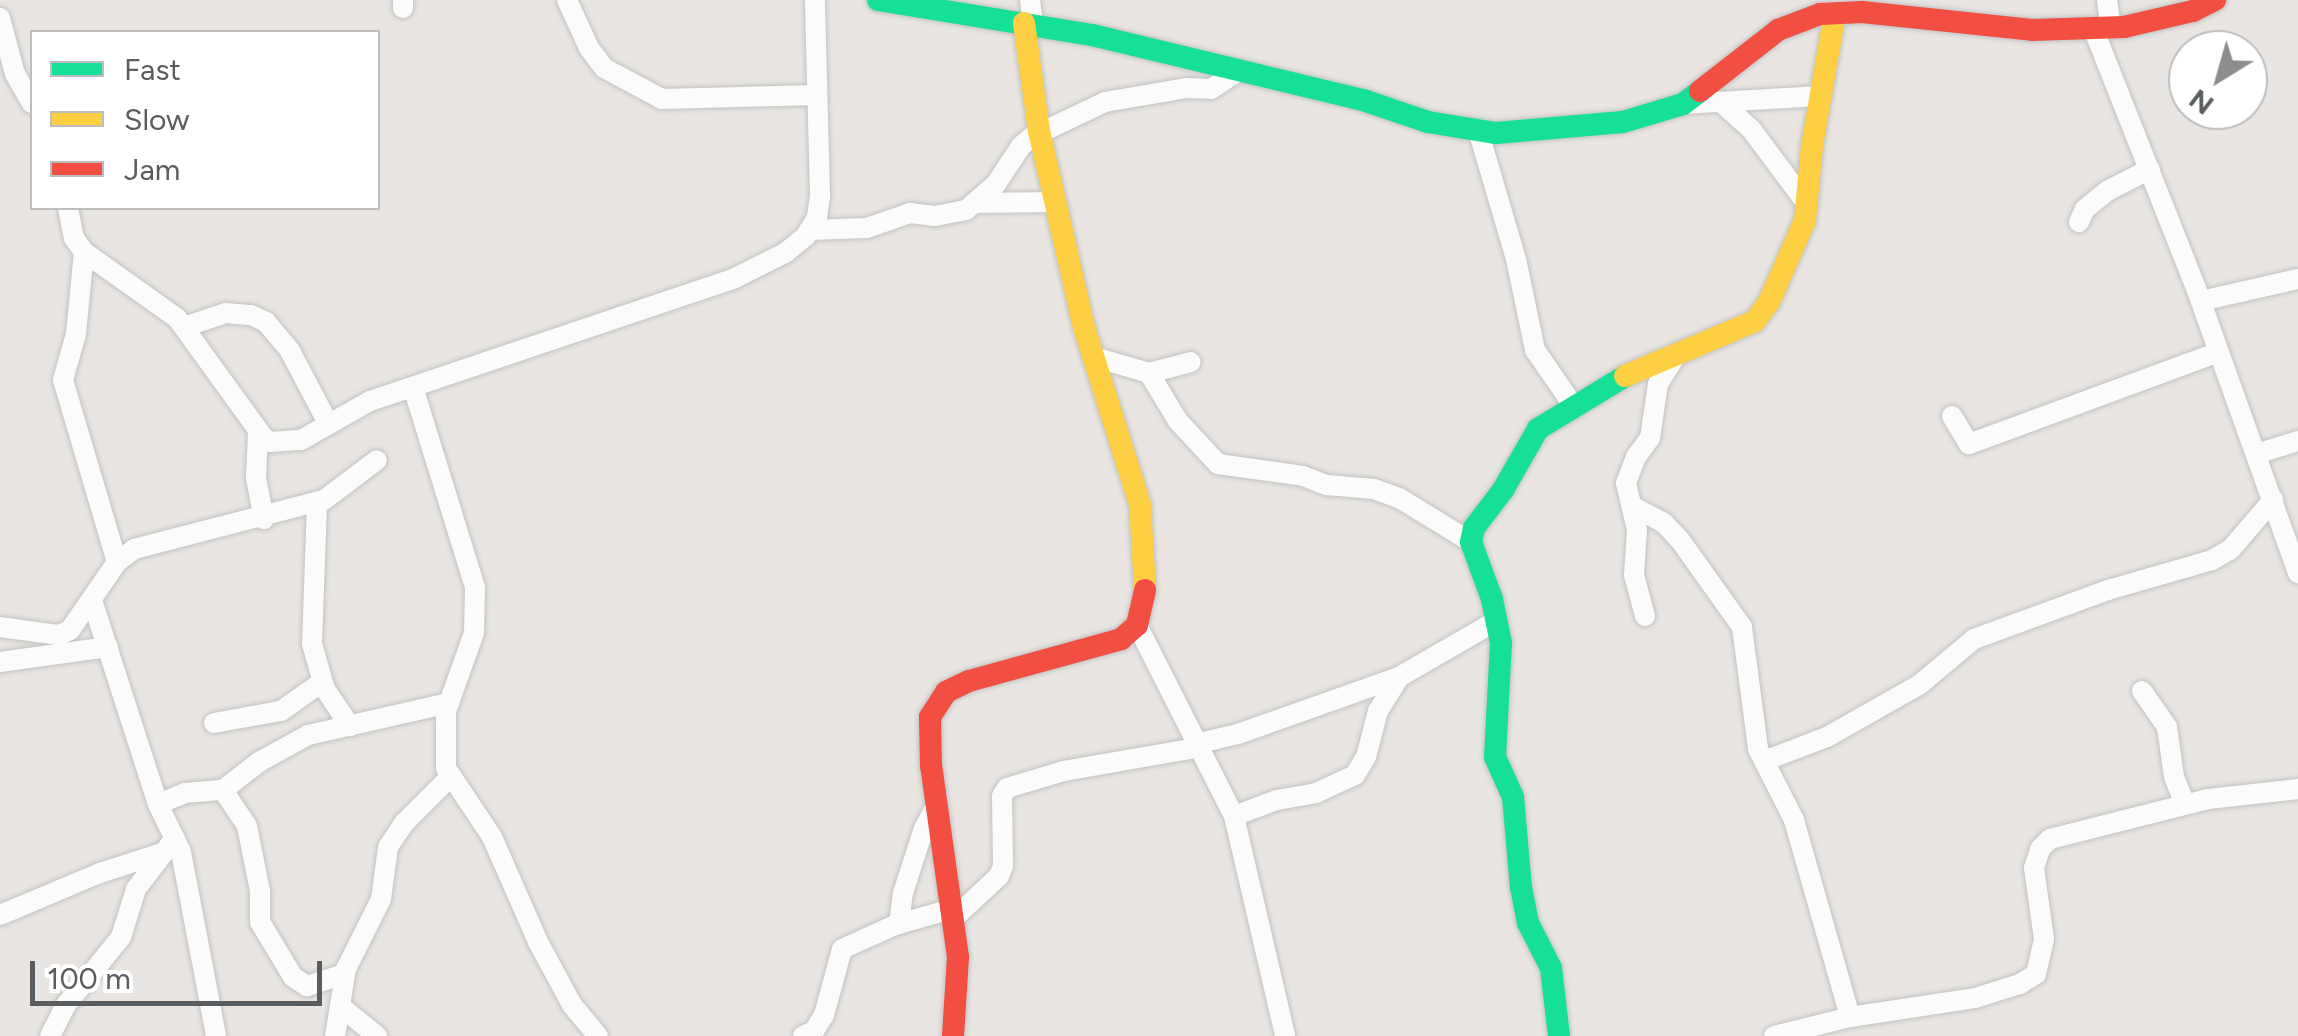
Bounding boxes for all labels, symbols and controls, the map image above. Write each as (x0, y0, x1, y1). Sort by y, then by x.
legend (30, 30, 380, 210)
north arrow (2168, 30, 2268, 130)
text: Fast (124, 51, 181, 88)
text: N (2182, 82, 2220, 122)
text: Slow (124, 101, 190, 138)
text: Jam (124, 151, 180, 188)
scale bar (35, 941, 328, 1003)
text: 100 m (47, 960, 131, 997)

